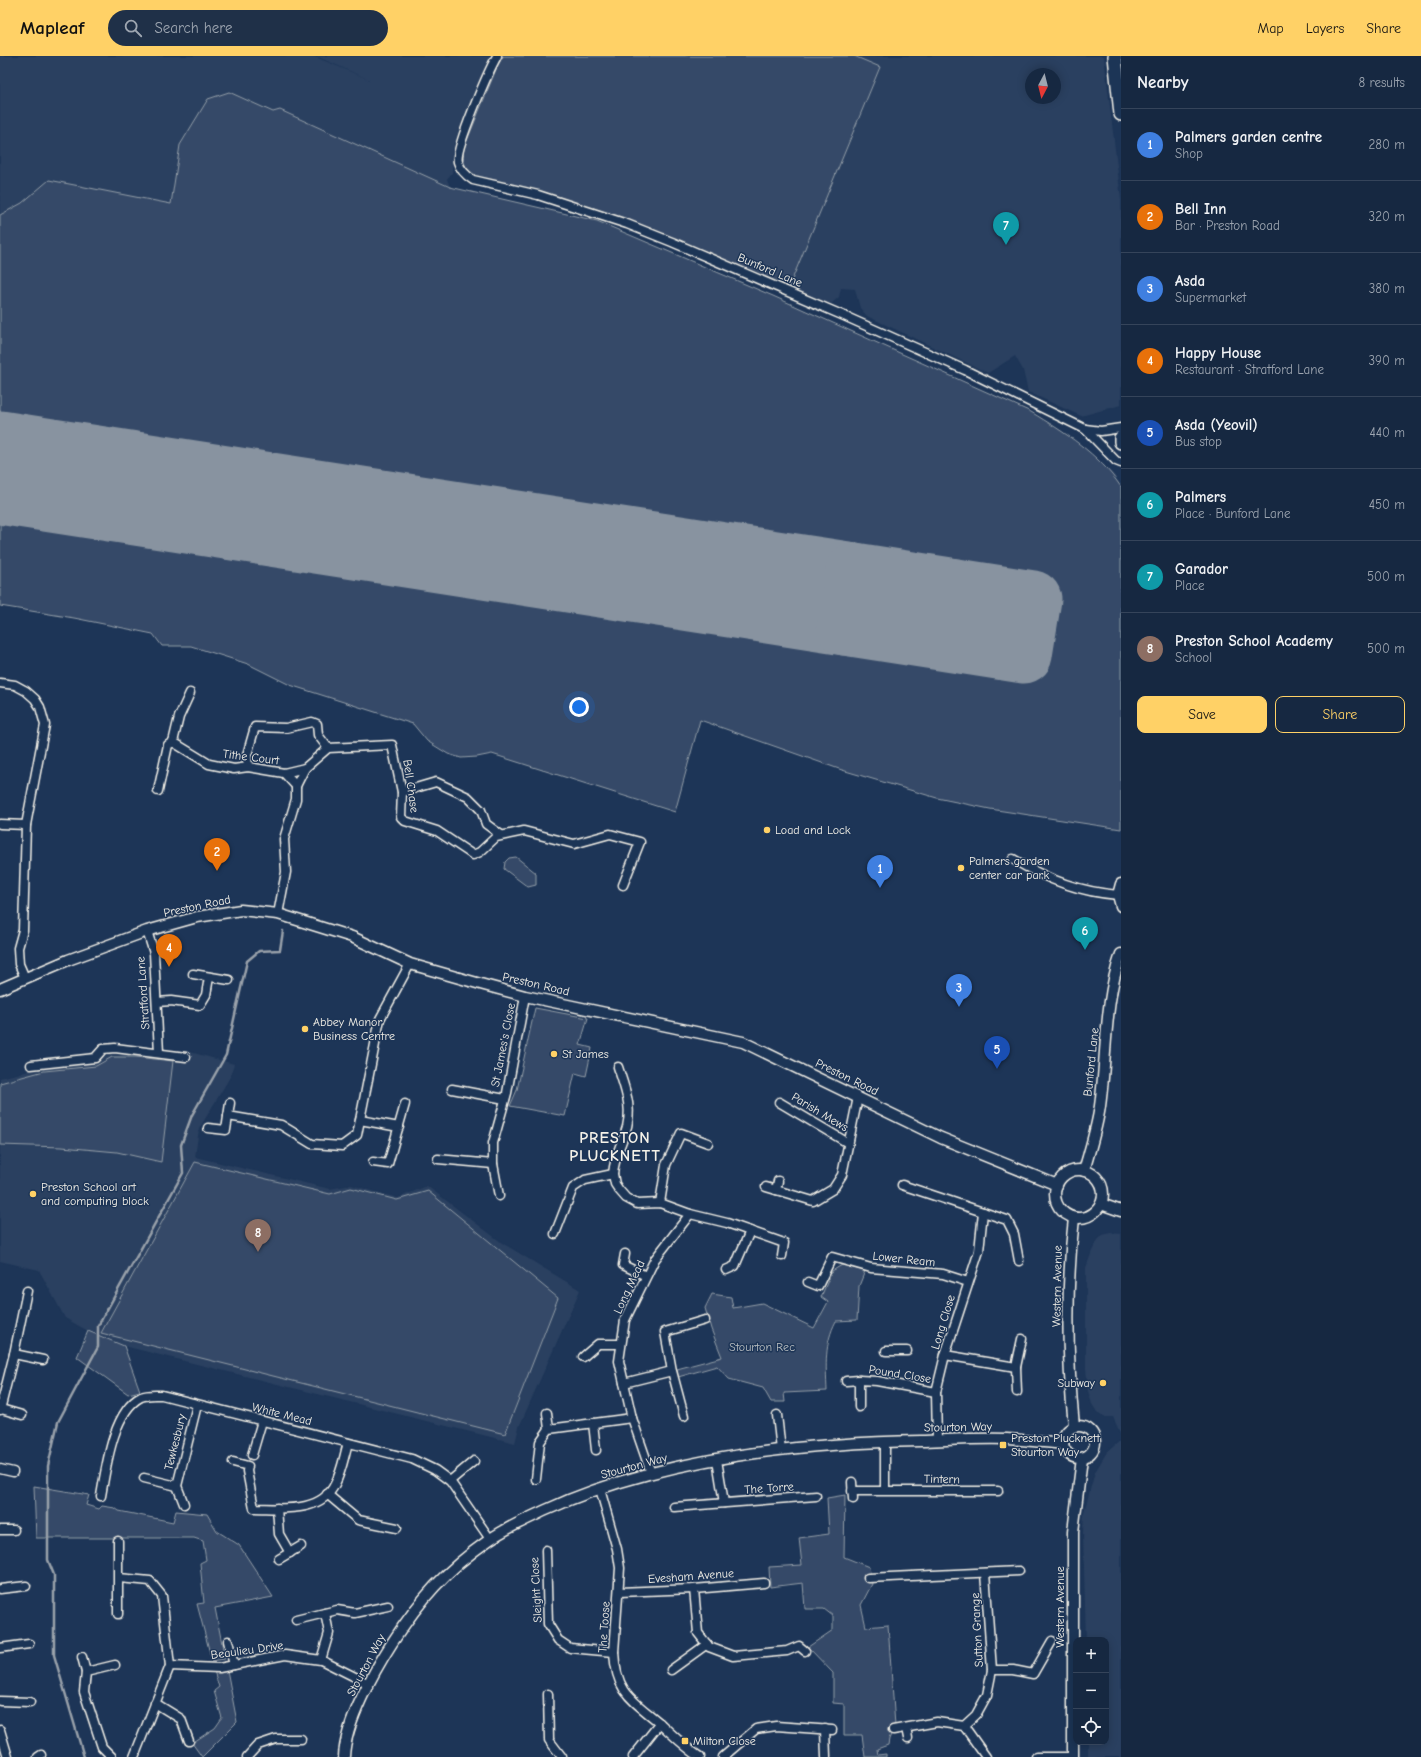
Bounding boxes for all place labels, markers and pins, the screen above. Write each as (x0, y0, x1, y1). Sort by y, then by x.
pin: 7 (993, 212, 1019, 245)
place label: Load and Lock (775, 823, 851, 837)
marker: Load and Lock (762, 825, 772, 835)
pin: 2 (204, 838, 230, 871)
place label: Palmers garden center car park (969, 854, 1050, 882)
pin: 1 (867, 855, 893, 888)
marker: Palmers garden center car park (956, 863, 966, 873)
pin: 6 (1072, 917, 1098, 950)
pin: 4 (156, 934, 182, 967)
pin: 3 (946, 974, 972, 1007)
place label: Abbey Manor Business Centre (313, 1015, 395, 1043)
marker: Abbey Manor Business Centre (300, 1024, 310, 1034)
pin: 5 (984, 1036, 1010, 1069)
place label: St James (562, 1047, 609, 1061)
marker: St James (549, 1049, 559, 1059)
place label: Preston School art and computing block (41, 1180, 149, 1208)
marker: Preston School art and computing block (28, 1189, 38, 1199)
pin: 8 (245, 1219, 271, 1252)
place label: Subway (1057, 1376, 1096, 1390)
marker: Subway (1098, 1378, 1108, 1388)
place label: Preston Plucknett Stourton Way (1011, 1431, 1100, 1459)
marker: Preston Plucknett Stourton Way (998, 1440, 1008, 1450)
place label: Milton Close (693, 1734, 756, 1748)
marker: Milton Close (680, 1736, 690, 1746)

